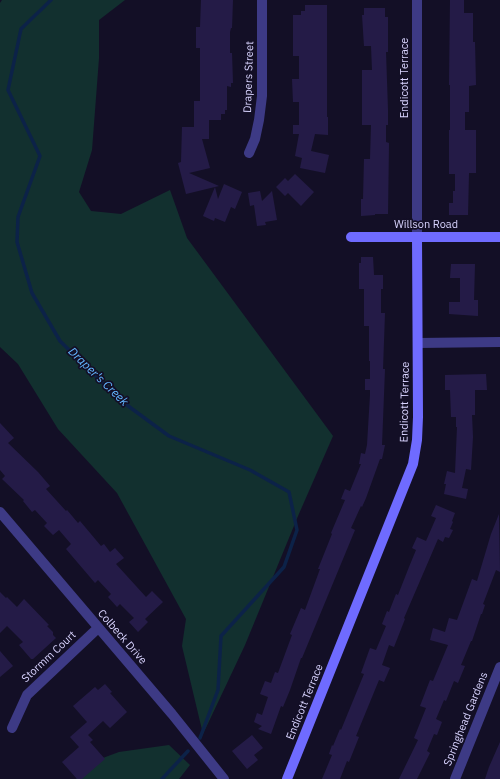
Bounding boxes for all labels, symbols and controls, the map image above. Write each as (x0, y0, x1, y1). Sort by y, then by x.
street label: Endicott Terrace (398, 38, 412, 118)
street label: Drapers Street (241, 41, 257, 113)
street label: Willson Road (394, 218, 458, 232)
water label: Draper's Creek (65, 345, 131, 409)
street label: Endicott Terrace (398, 362, 412, 442)
street label: Colbeck Drive (95, 607, 149, 667)
street label: Stormm Court (19, 629, 79, 685)
street label: Endicott Terrace (284, 662, 326, 742)
street label: Springhead Gardens (441, 670, 491, 768)

